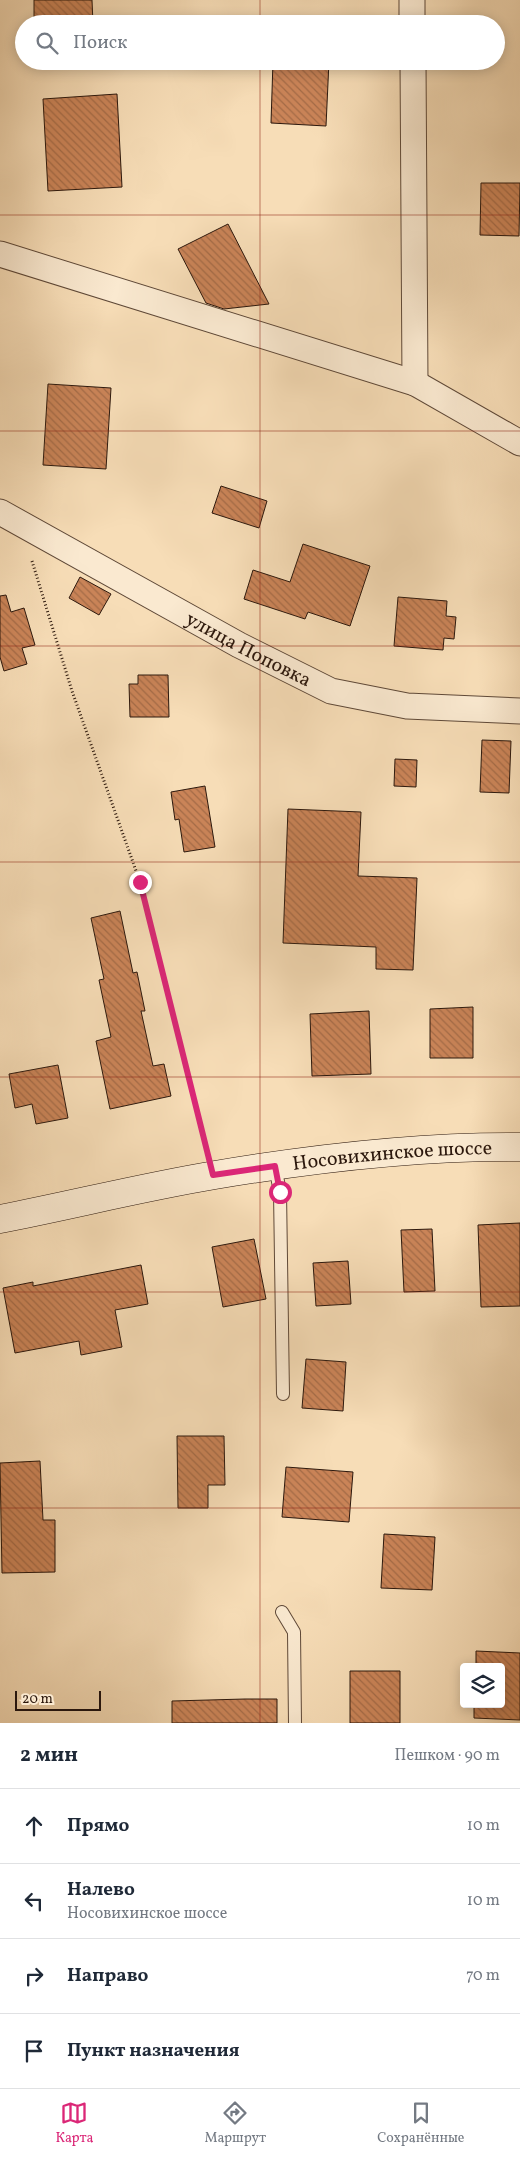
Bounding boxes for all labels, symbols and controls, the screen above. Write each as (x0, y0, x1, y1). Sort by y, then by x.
search box (15, 15, 505, 70)
icon: search (33, 29, 61, 57)
text: Поиск (73, 30, 127, 56)
street label: улица Поповка (180, 606, 316, 695)
route end (129, 871, 152, 894)
street label: Носовихинское шоссе (291, 1135, 492, 1179)
route start (269, 1181, 292, 1204)
map controls (460, 1663, 505, 1708)
button: layers (460, 1663, 505, 1708)
scale bar (15, 1688, 101, 1711)
text: 20 m (22, 1690, 53, 1709)
text: 2 мин (20, 1741, 78, 1770)
text: Пешком · 90 m (395, 1745, 500, 1767)
icon: ahead (20, 1812, 48, 1840)
text: Прямо (67, 1813, 129, 1839)
text: 10 m (467, 1815, 500, 1837)
text: Налево (67, 1877, 135, 1903)
icon: left (20, 1887, 48, 1915)
text: 10 m (467, 1890, 500, 1912)
text: Носовихинское шоссе (67, 1903, 227, 1925)
icon: right (20, 1962, 48, 1990)
text: Направо (67, 1963, 149, 1989)
text: 70 m (466, 1965, 500, 1987)
icon: arrive (20, 2037, 48, 2065)
text: Пункт назначения (67, 2038, 240, 2064)
tab: Карта (55, 2099, 93, 2148)
tab: Маршрут (204, 2099, 266, 2148)
tab: Сохранённые (377, 2099, 465, 2148)

